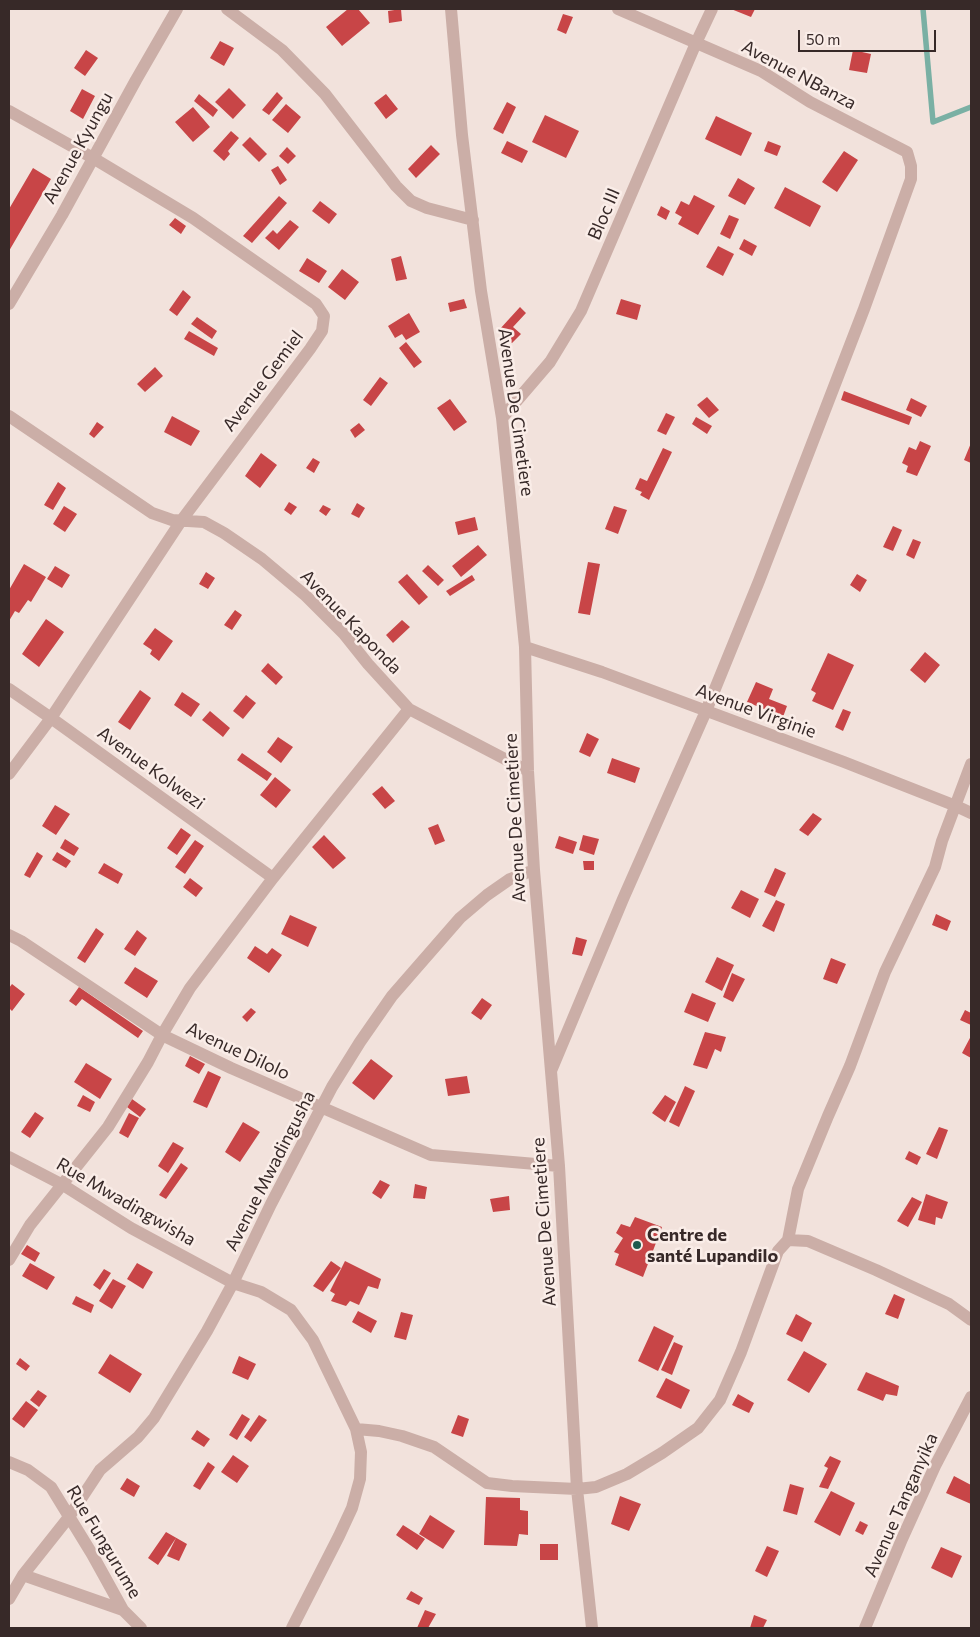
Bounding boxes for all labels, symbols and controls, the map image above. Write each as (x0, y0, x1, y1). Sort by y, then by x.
scale bar (800, 20, 938, 52)
text: 50 m (806, 30, 840, 48)
street label: Avenue NBanza (738, 36, 860, 114)
street label: Avenue Kyungu (38, 88, 118, 208)
street label: Bloc III (583, 185, 625, 243)
street label: Avenue Gemiel (218, 326, 308, 436)
street label: Avenue De Cimetiere (494, 327, 538, 497)
street label: Avenue Kaponda (296, 565, 406, 679)
street label: Avenue Virginie (693, 679, 819, 743)
street label: Avenue Kolwezi (93, 722, 209, 814)
street label: Avenue De Cimetiere (500, 733, 530, 903)
street label: Avenue Dilolo (183, 1018, 293, 1084)
street label: Avenue Mwadingusha (220, 1087, 320, 1255)
street label: Avenue De Cimetiere (527, 1137, 561, 1307)
street label: Rue Mwadingwisha (52, 1153, 200, 1251)
place label: Centre de santé Lupandilo (647, 1224, 778, 1266)
marker: Centre de santé Lupandilo (631, 1239, 643, 1251)
street label: Avenue Tanganyika (860, 1430, 942, 1580)
street label: Rue Fungurume (62, 1482, 146, 1602)

